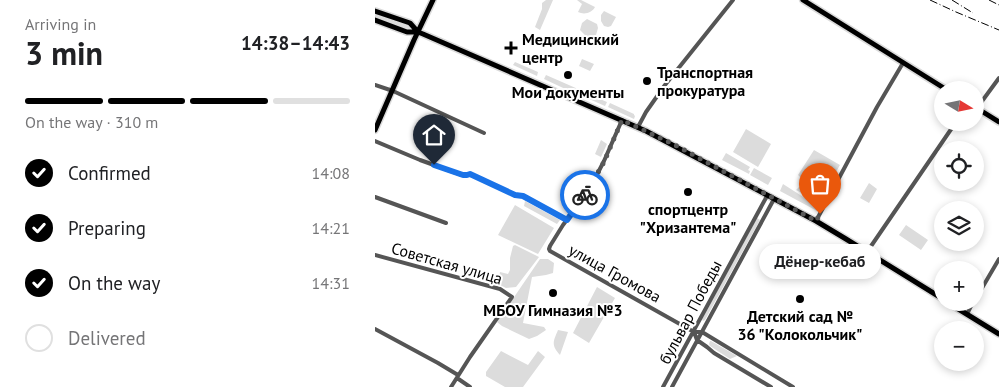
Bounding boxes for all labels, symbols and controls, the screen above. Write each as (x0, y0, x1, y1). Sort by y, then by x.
text: Arriving in (25, 14, 96, 34)
place label: Медицинский центр (522, 29, 619, 67)
text: 14:38–14:43 (241, 31, 350, 55)
text: 3 min (25, 32, 103, 74)
marker: Медицинский центр (504, 41, 518, 55)
place label: Транспортная прокуратура (657, 62, 753, 100)
marker: Мои документы (562, 69, 574, 81)
marker: Транспортная прокуратура (641, 75, 653, 87)
north arrow (934, 81, 984, 131)
map controls (934, 81, 984, 371)
place label: Мои документы (512, 82, 624, 102)
text: On the way · 310 m (25, 112, 158, 132)
pin (413, 114, 455, 165)
icon: home (420, 121, 448, 149)
button: locate (934, 141, 984, 191)
icon: check (25, 159, 53, 187)
text: Confirmed (68, 161, 151, 185)
text: 14:08 (312, 163, 350, 183)
pin (799, 163, 841, 214)
courier (560, 170, 610, 220)
icon: bag (806, 170, 834, 198)
icon: bike (571, 181, 599, 209)
marker: спортцентр "Хризантема" (682, 186, 694, 198)
place label: спортцентр "Хризантема" (639, 199, 737, 237)
button: layers (934, 201, 984, 251)
icon: check (25, 214, 53, 242)
text: Preparing (68, 216, 146, 240)
text: 14:21 (312, 218, 350, 238)
street label: Советская улица (389, 238, 505, 288)
street label: улица Громова (565, 239, 665, 307)
callout: Дёнер-кебаб (759, 244, 881, 279)
text: Дёнер-кебаб (775, 251, 865, 271)
street label: бульвар Победы (654, 257, 726, 367)
button: + (934, 261, 984, 311)
icon: check (25, 269, 53, 297)
text: On the way (68, 271, 160, 295)
text: 14:31 (312, 273, 350, 293)
marker: МБОУ Гимназия №3 (547, 287, 559, 299)
marker: Детский сад № 36 "Колокольчик" (794, 293, 806, 305)
place label: МБОУ Гимназия №3 (483, 300, 623, 320)
place label: Детский сад № 36 "Колокольчик" (737, 306, 863, 344)
button: − (934, 321, 984, 371)
text: Delivered (68, 326, 146, 350)

